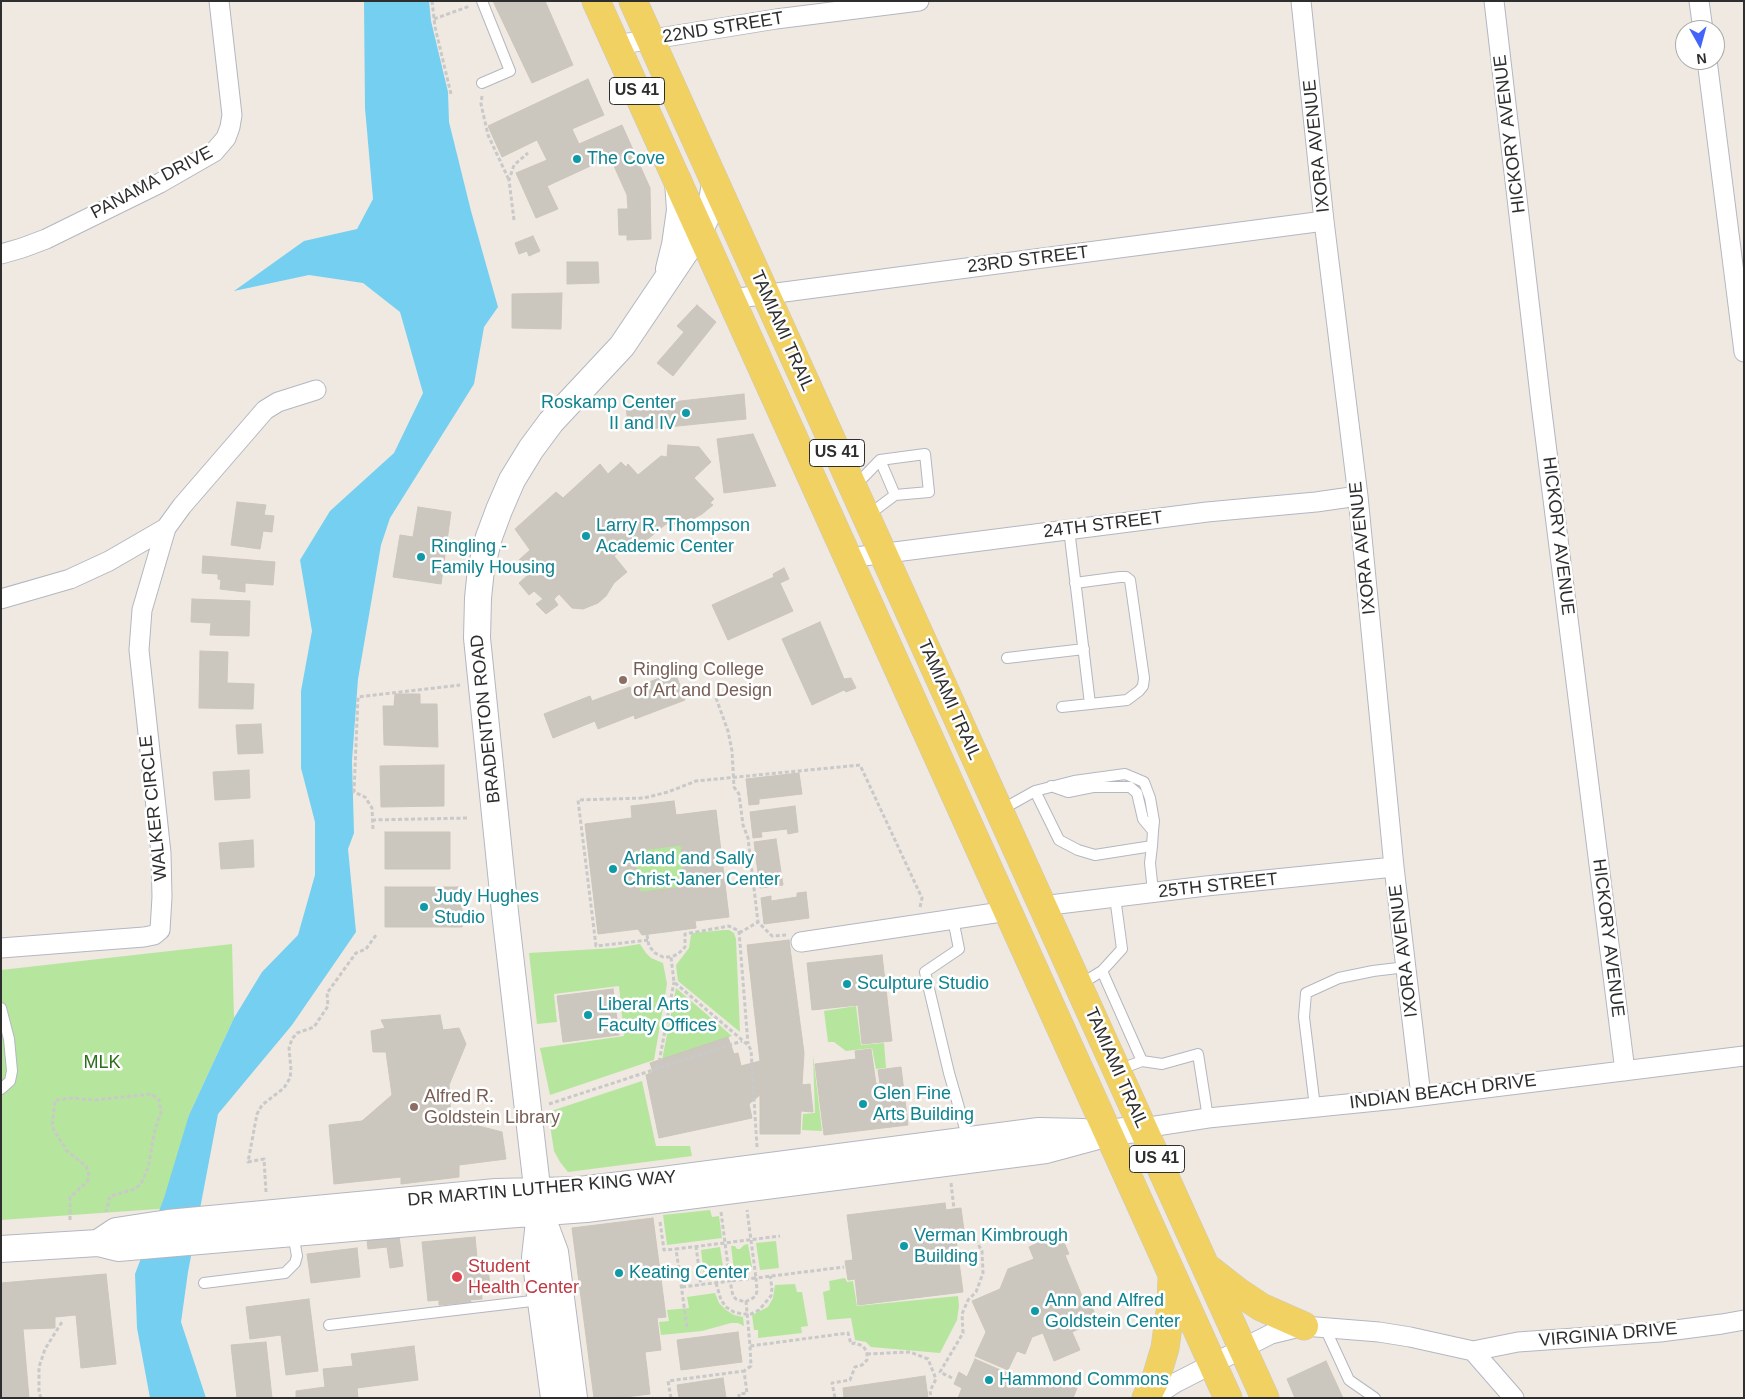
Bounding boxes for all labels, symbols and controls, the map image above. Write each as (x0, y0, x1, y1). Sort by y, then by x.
street label: 22ND STREET (661, 8, 785, 48)
north arrow (1675, 20, 1725, 70)
text: N (1696, 50, 1708, 67)
street label: HICKORY AVENUE (1490, 54, 1530, 214)
road number: US 41 (610, 78, 664, 104)
street label: IXORA AVENUE (1299, 78, 1335, 214)
street label: PANAMA DRIVE (87, 142, 217, 224)
place label: The Cove (587, 148, 665, 170)
marker: The Cove (571, 153, 583, 165)
street label: 23RD STREET (966, 242, 1090, 278)
street label: TAMIAMI TRAIL (746, 267, 818, 395)
place label: Roskamp Center II and IV (541, 392, 676, 434)
marker: Roskamp Center II and IV (680, 407, 692, 419)
road number: US 41 (810, 439, 864, 466)
street label: HICKORY AVENUE (1538, 456, 1578, 616)
street label: IXORA AVENUE (1345, 480, 1381, 616)
street label: 24TH STREET (1042, 507, 1164, 543)
place label: Larry R. Thompson Academic Center (596, 515, 750, 558)
marker: Larry R. Thompson Academic Center (580, 530, 592, 542)
place label: Ringling - Family Housing (431, 536, 555, 578)
marker: Ringling - Family Housing (415, 551, 427, 563)
street label: BRADENTON ROAD (466, 633, 506, 805)
street label: TAMIAMI TRAIL (913, 636, 985, 764)
place label: Ringling College of Art and Design (633, 659, 772, 702)
marker: Ringling College of Art and Design (617, 674, 629, 686)
street label: WALKER CIRCLE (136, 734, 172, 882)
place label: Arland and Sally Christ-Janer Center (623, 848, 780, 891)
street label: HICKORY AVENUE (1588, 858, 1628, 1018)
marker: Arland and Sally Christ-Janer Center (607, 863, 619, 875)
street label: 25TH STREET (1157, 869, 1279, 903)
street label: IXORA AVENUE (1385, 883, 1423, 1019)
place label: Judy Hughes Studio (434, 886, 539, 929)
marker: Judy Hughes Studio (418, 901, 430, 913)
place label: Sculpture Studio (857, 973, 989, 995)
marker: Sculpture Studio (841, 978, 853, 990)
place label: Liberal Arts Faculty Offices (598, 994, 717, 1036)
street label: TAMIAMI TRAIL (1080, 1004, 1152, 1132)
marker: Liberal Arts Faculty Offices (582, 1009, 594, 1021)
park label: MLK (83, 1052, 121, 1074)
street label: INDIAN BEACH DRIVE (1348, 1070, 1538, 1114)
place label: Glen Fine Arts Building (873, 1083, 974, 1126)
place label: Alfred R. Goldstein Library (424, 1086, 560, 1128)
marker: Glen Fine Arts Building (857, 1098, 869, 1110)
marker: Alfred R. Goldstein Library (408, 1101, 420, 1113)
road number: US 41 (1130, 1146, 1184, 1172)
street label: DR MARTIN LUTHER KING WAY (407, 1166, 677, 1212)
place label: Verman Kimbrough Building (914, 1225, 1068, 1268)
marker: Verman Kimbrough Building (898, 1240, 910, 1252)
place label: Student Health Center (468, 1256, 579, 1298)
place label: Keating Center (629, 1262, 749, 1284)
marker: Keating Center (613, 1267, 625, 1279)
marker: Student Health Center (450, 1270, 464, 1284)
place label: Ann and Alfred Goldstein Center (1045, 1290, 1180, 1332)
marker: Ann and Alfred Goldstein Center (1029, 1305, 1041, 1317)
street label: VIRGINIA DRIVE (1538, 1318, 1678, 1352)
place label: Hammond Commons (999, 1369, 1169, 1391)
marker: Hammond Commons (983, 1374, 995, 1386)

